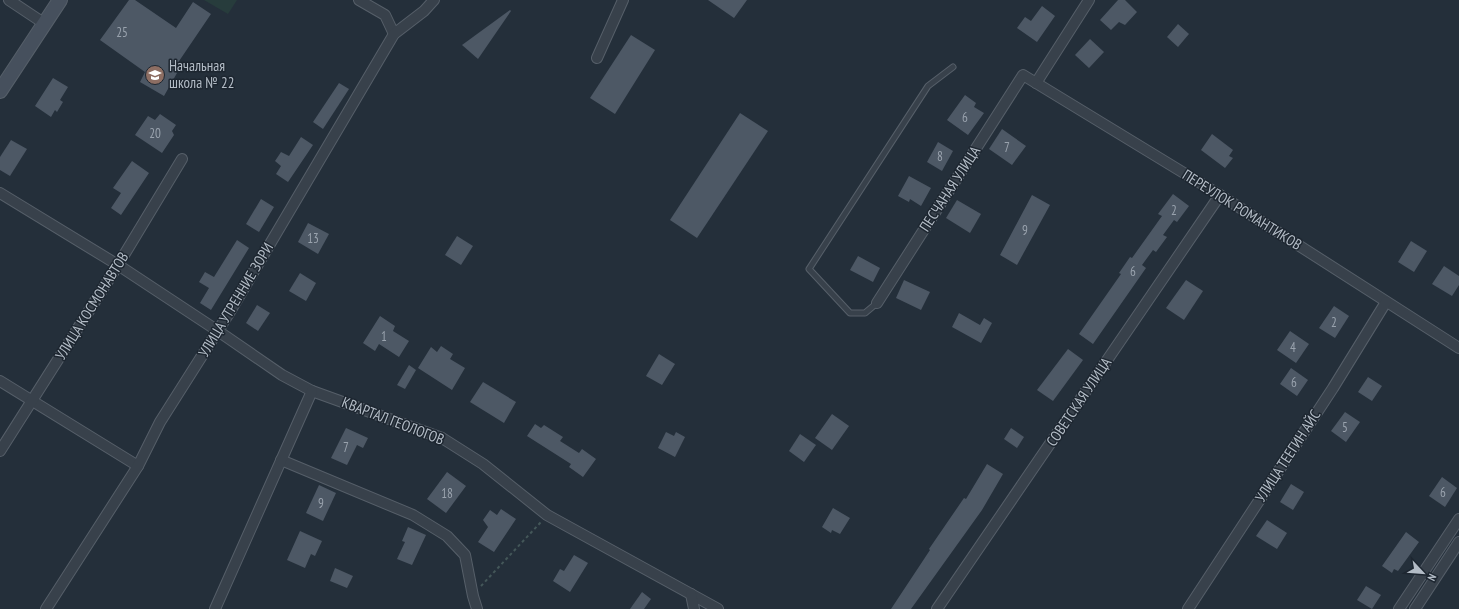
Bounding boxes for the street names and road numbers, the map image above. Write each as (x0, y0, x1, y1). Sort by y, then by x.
street label: ПЕСЧАНАЯ УЛИЦА (915, 142, 985, 235)
street label: ПЕРЕУЛОК РОМАНТИКОВ (1179, 165, 1306, 254)
street label: УЛИЦА УТРЕННИЕ ЗОРИ (194, 239, 277, 360)
street label: УЛИЦА КОСМОНАВТОВ (51, 248, 132, 363)
street label: СОВЕТСКАЯ УЛИЦА (1042, 353, 1116, 450)
street label: КВАРТАЛ ГЕОЛОГОВ (339, 392, 447, 449)
street label: УЛИЦА ТЕЕГИН АЙС (1251, 406, 1324, 505)

